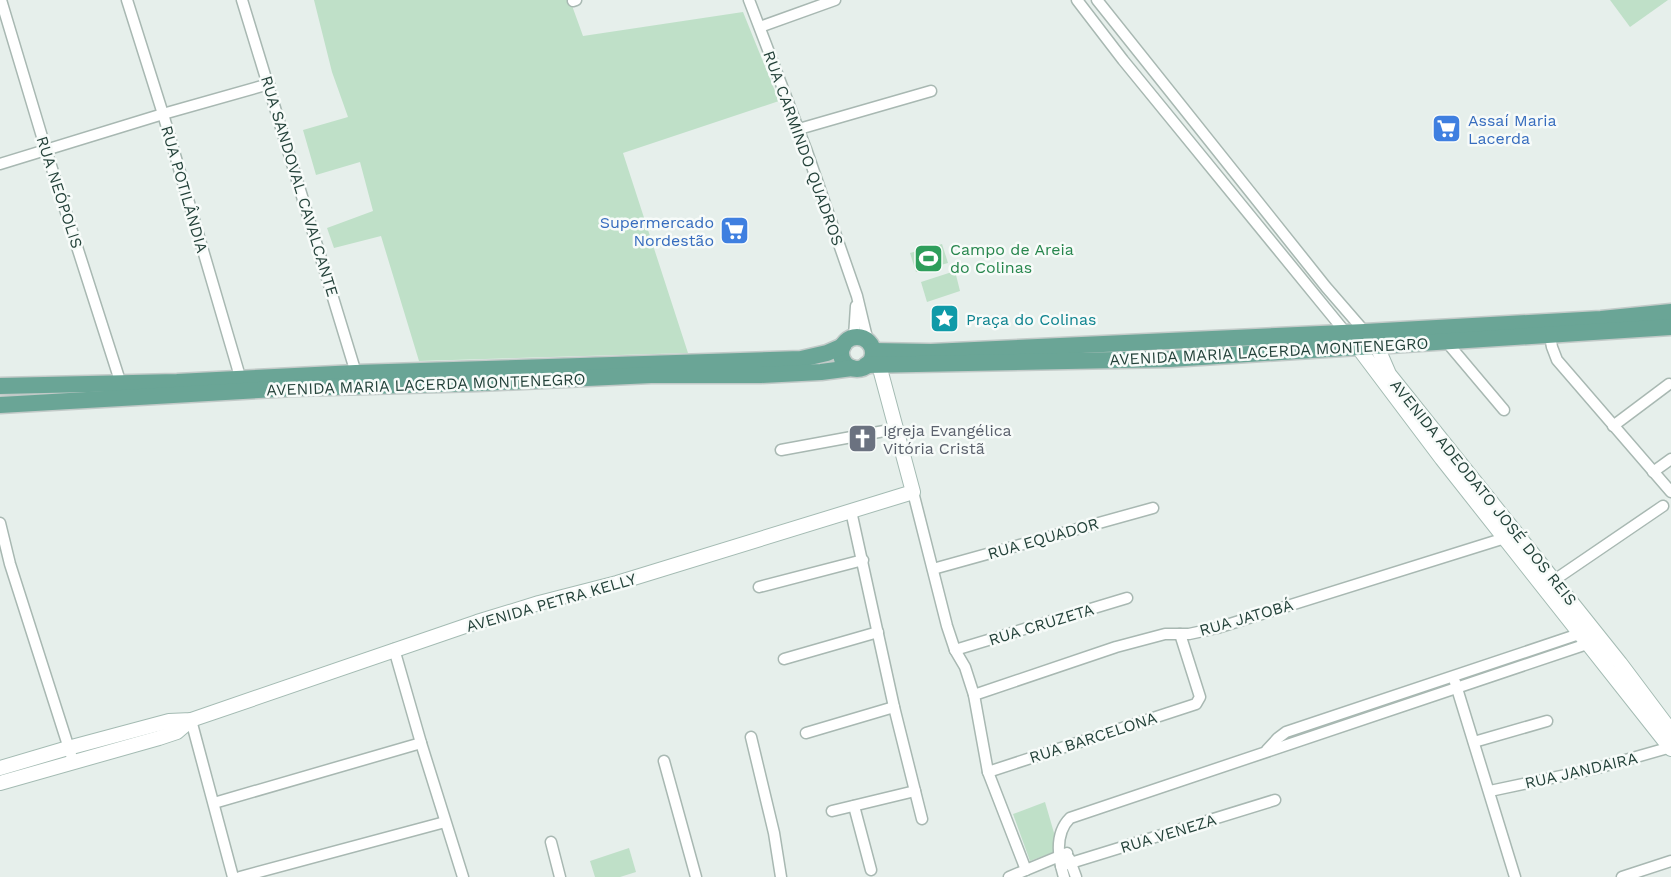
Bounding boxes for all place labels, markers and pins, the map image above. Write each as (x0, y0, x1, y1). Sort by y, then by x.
place label: Assaí Maria Lacerda (1468, 111, 1557, 148)
supermarket icon: Assaí Maria Lacerda (1431, 113, 1463, 145)
place label: Supermercado Nordestão (600, 213, 714, 250)
supermarket icon: Supermercado Nordestão (719, 215, 751, 247)
place label: Campo de Areia do Colinas (950, 240, 1074, 277)
sports icon: Campo de Areia do Colinas (913, 242, 945, 274)
place icon: Praça do Colinas (929, 303, 961, 335)
place label: Praça do Colinas (966, 310, 1096, 329)
place label: Igreja Evangélica Vitória Cristã (883, 421, 1012, 458)
church icon: Igreja Evangélica Vitória Cristã (846, 423, 878, 455)

